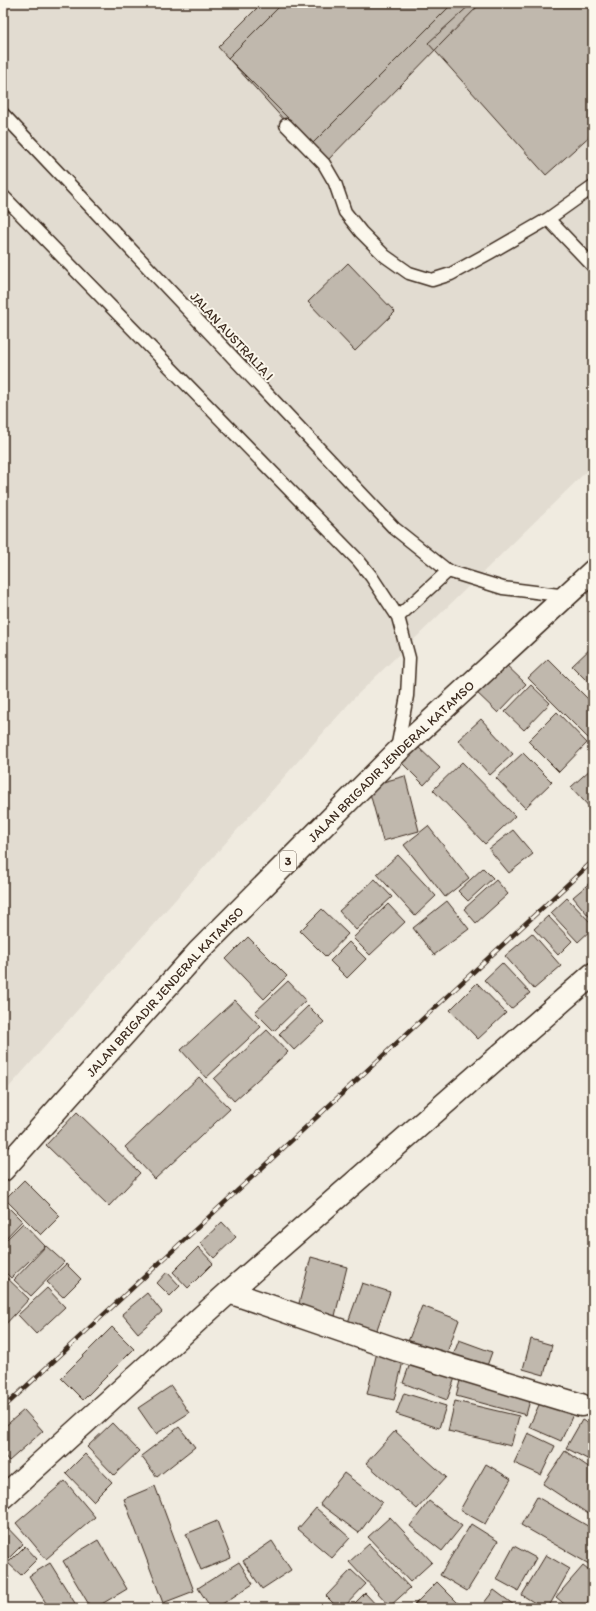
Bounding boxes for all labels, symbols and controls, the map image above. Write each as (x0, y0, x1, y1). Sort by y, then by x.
street label: JALAN AUSTRALIA I (187, 289, 277, 383)
street label: JALAN BRIGADIR JENDERAL KATAMSO (305, 677, 477, 845)
road number: 3 (280, 851, 296, 871)
street label: JALAN BRIGADIR JENDERAL KATAMSO (83, 903, 246, 1079)

